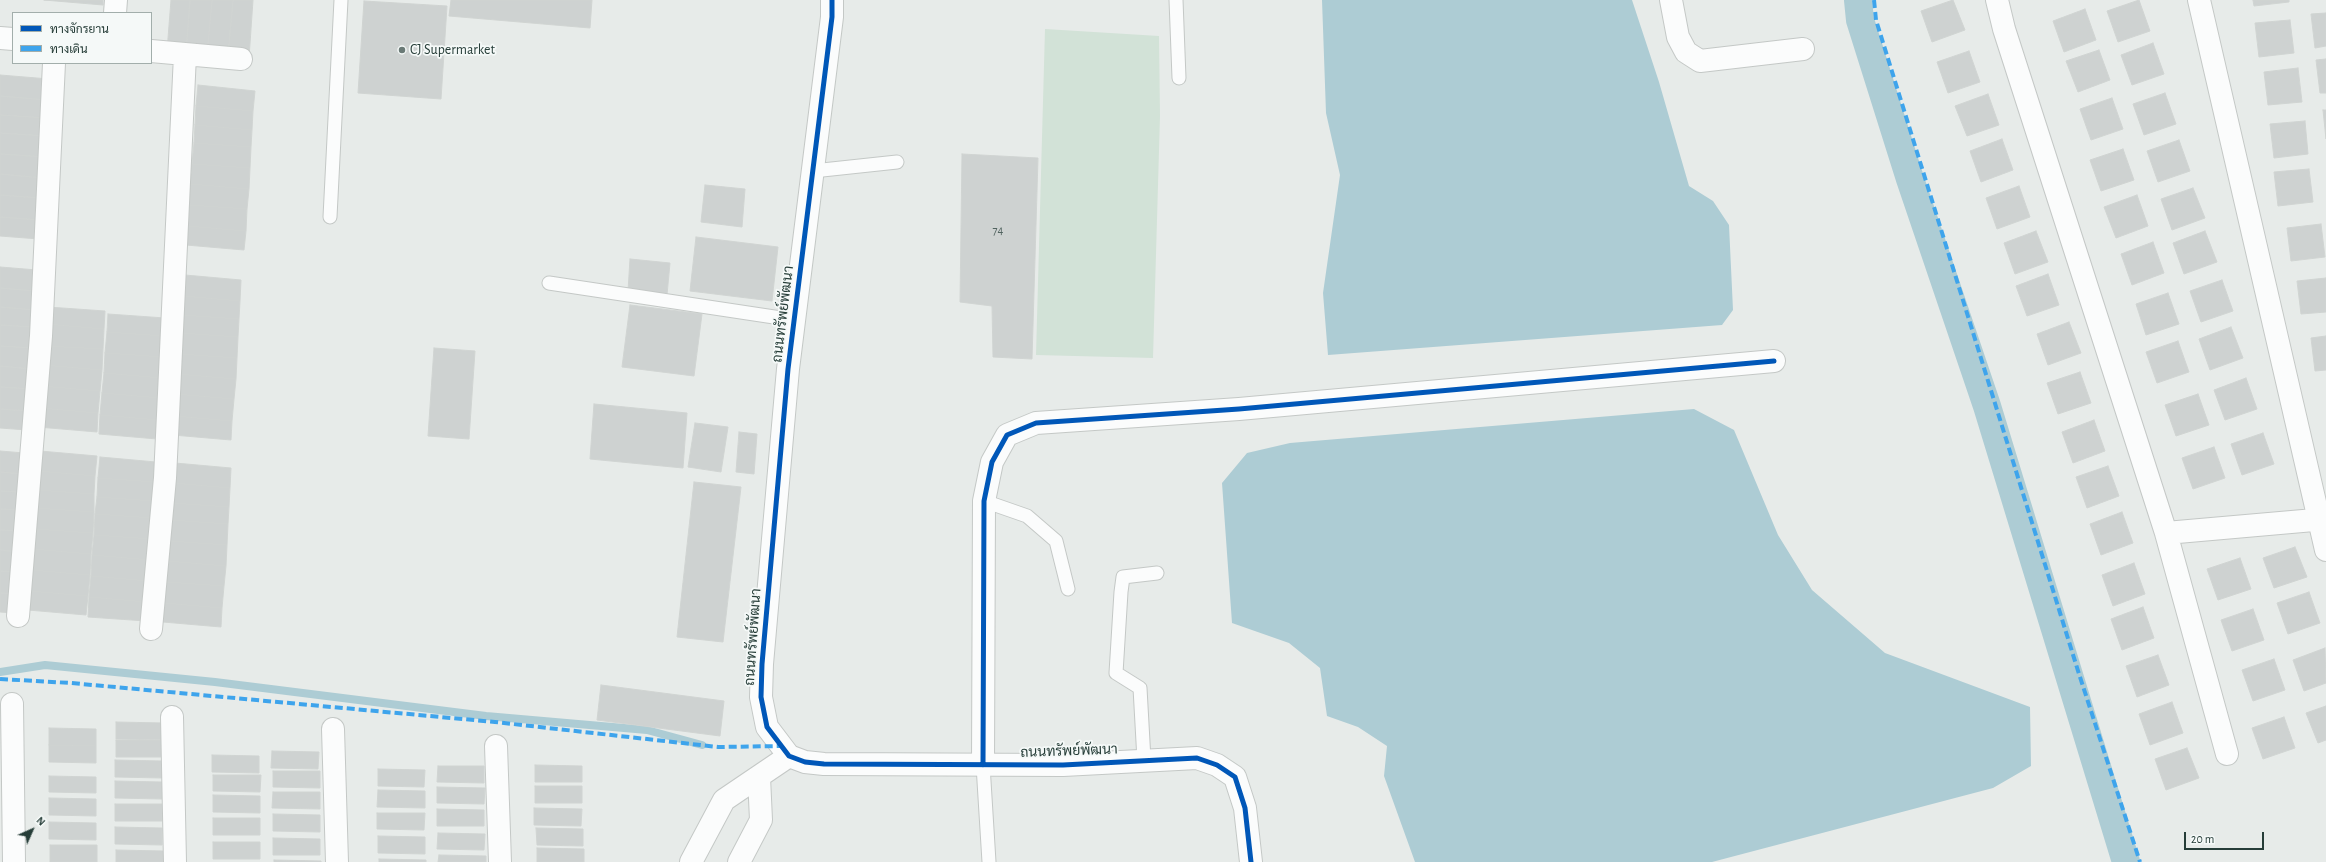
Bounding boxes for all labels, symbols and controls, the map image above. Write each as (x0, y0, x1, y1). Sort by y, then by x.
legend (12, 12, 152, 64)
text: ทางจักรยาน (50, 23, 109, 35)
place label: CJ Supermarket (410, 42, 495, 58)
text: ทางเดิน (50, 43, 88, 55)
marker: CJ Supermarket (397, 45, 407, 55)
house number: 74 (993, 223, 1003, 237)
street label: ถนนทรัพย์พัฒนา (769, 265, 797, 363)
street label: ถนนทรัพย์พัฒนา (741, 588, 765, 686)
street label: ถนนทรัพย์พัฒนา (1020, 741, 1118, 761)
north arrow (12, 810, 52, 850)
text: N (34, 815, 47, 828)
scale bar (2186, 824, 2266, 850)
text: 20 m (2191, 833, 2214, 845)

